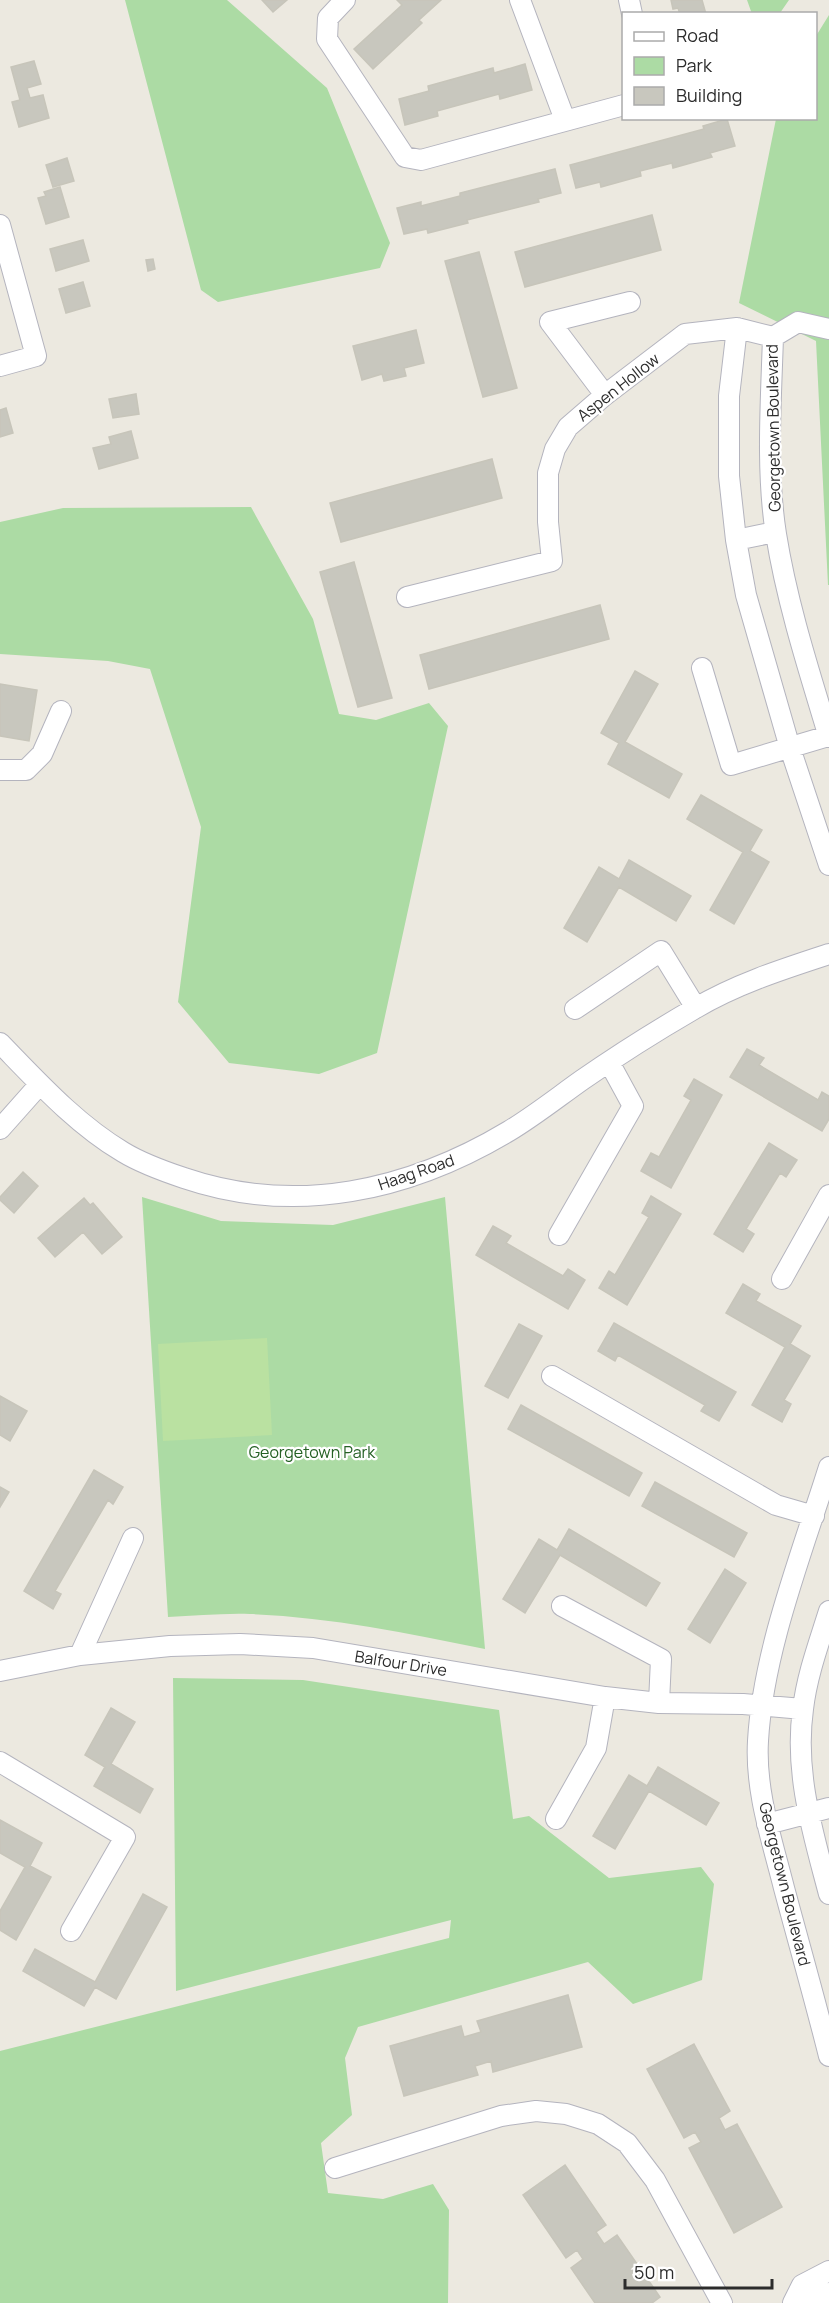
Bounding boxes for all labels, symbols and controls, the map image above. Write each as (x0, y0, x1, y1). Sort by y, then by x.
legend (622, 12, 817, 120)
text: Road (676, 23, 719, 47)
text: Park (676, 53, 713, 77)
text: Building (676, 83, 742, 107)
street label: Georgetown Boulevard (761, 344, 785, 512)
street label: Aspen Hollow (572, 348, 664, 426)
street label: Haag Road (375, 1149, 457, 1195)
park label: Georgetown Park (249, 1441, 376, 1463)
street label: Balfour Drive (353, 1645, 449, 1681)
street label: Georgetown Boulevard (754, 1800, 816, 1968)
scale bar (625, 2252, 772, 2290)
text: 50 m (634, 2260, 674, 2284)

